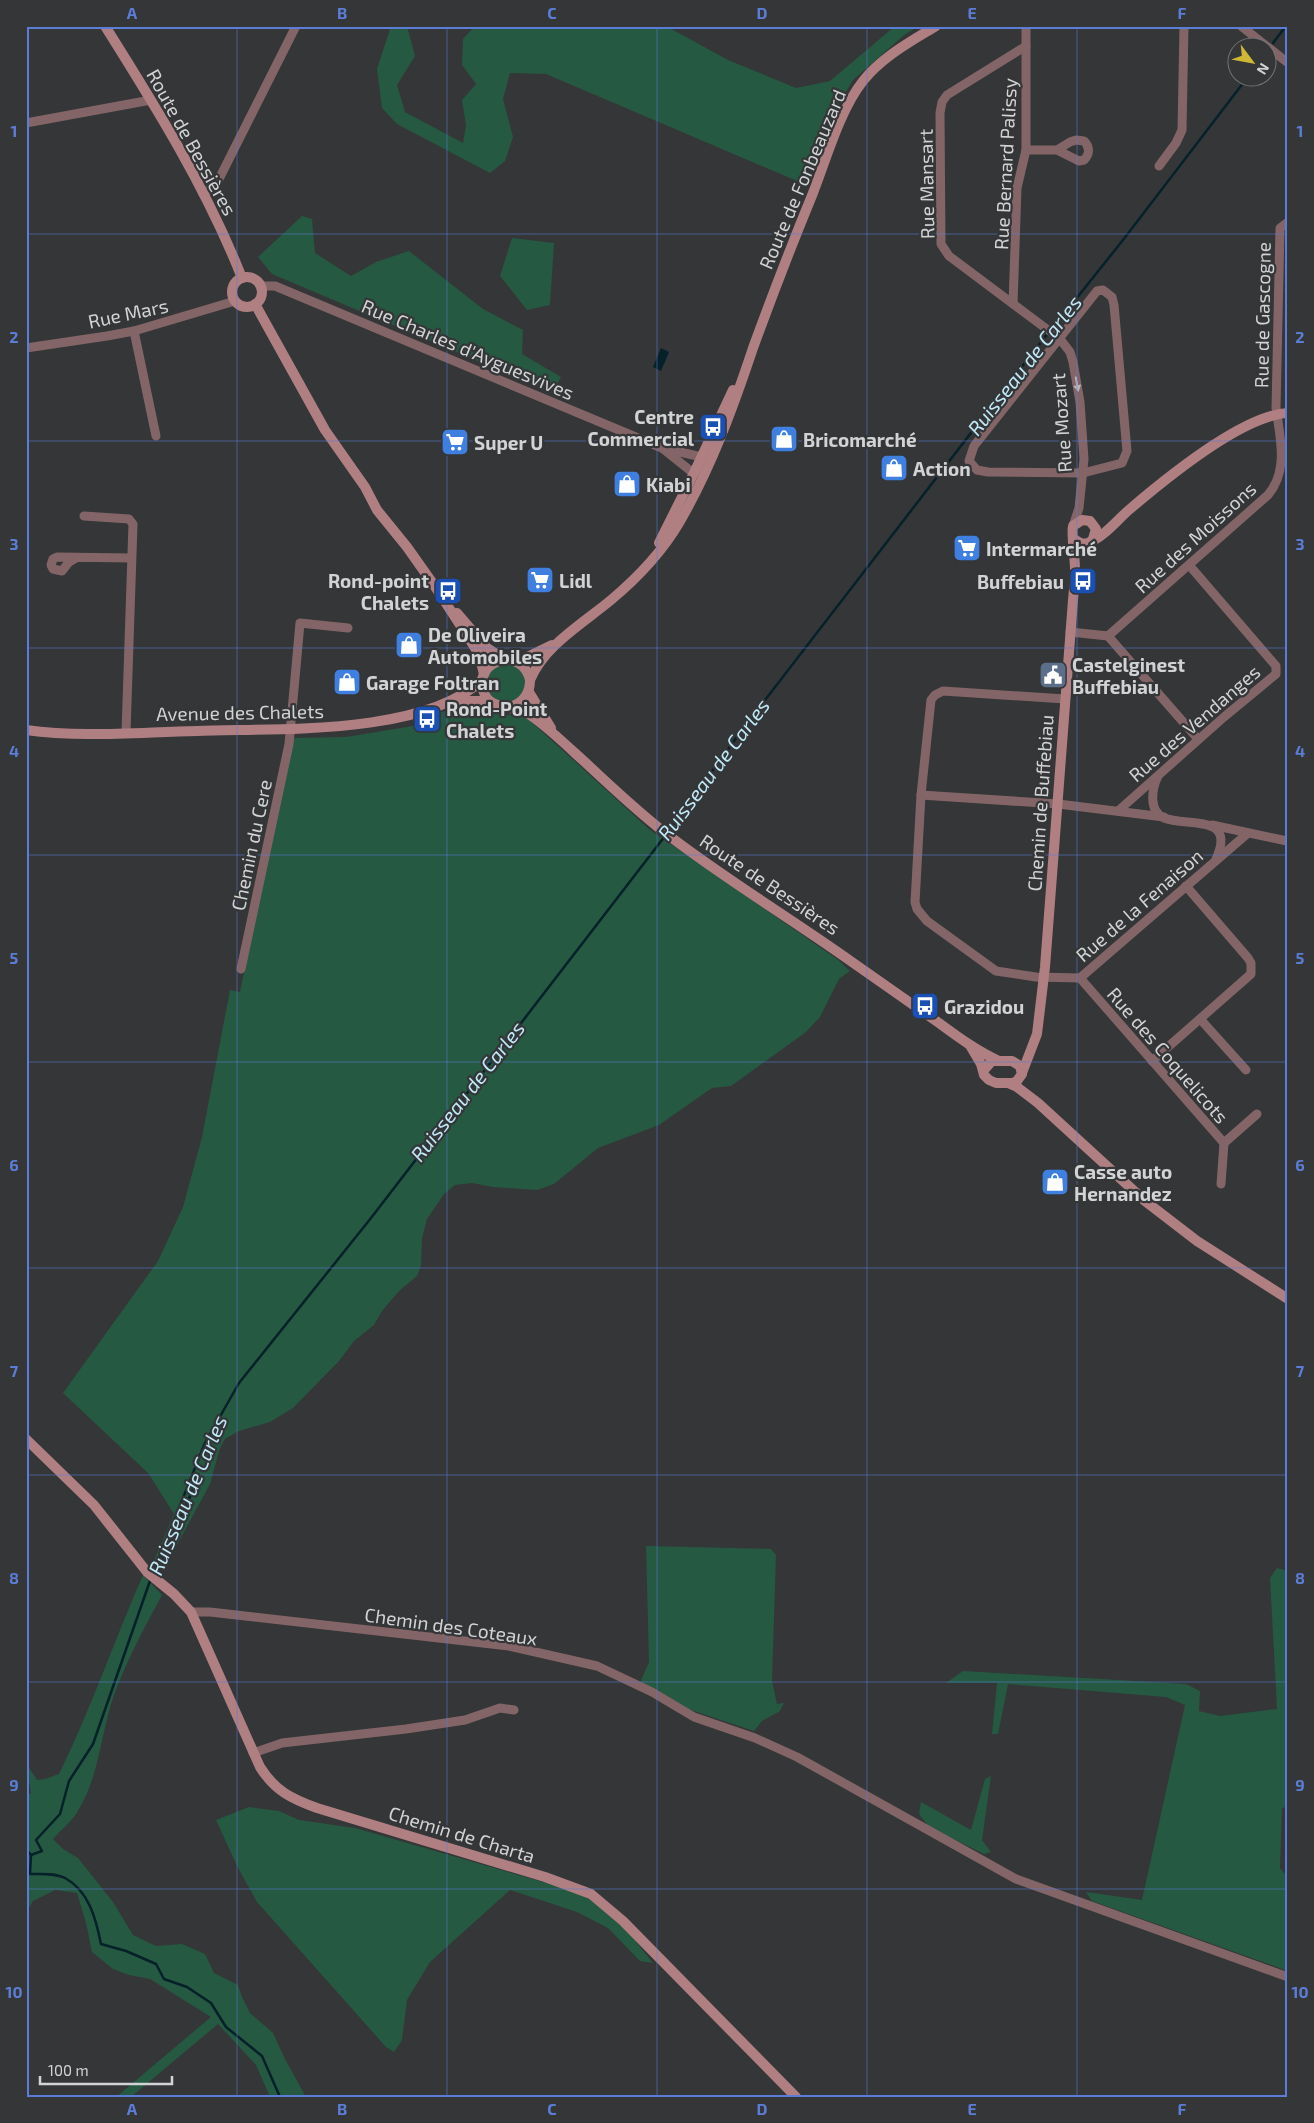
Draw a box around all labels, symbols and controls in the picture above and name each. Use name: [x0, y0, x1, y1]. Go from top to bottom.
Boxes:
text: A: [127, 3, 138, 22]
text: B: [337, 3, 347, 22]
text: C: [547, 3, 557, 22]
text: D: [757, 3, 768, 22]
text: E: [967, 3, 977, 22]
text: F: [1178, 3, 1187, 22]
north arrow: [1226, 38, 1276, 88]
text: N: [1254, 60, 1273, 78]
street label: Route de Bessières: [142, 65, 242, 219]
street label: Rue Bernard Palissy: [989, 78, 1021, 250]
street label: Route de Fonbeauzard: [754, 86, 850, 272]
text: 1: [11, 121, 17, 140]
text: 1: [1297, 121, 1303, 140]
street label: Rue Mansart: [914, 129, 938, 239]
street label: Rue de Gascogne: [1249, 242, 1275, 388]
water label: Ruisseau de Carles: [962, 290, 1086, 440]
street label: Rue Mars: [86, 293, 170, 333]
street label: Rue Charles d'Ayguesvives: [359, 294, 577, 404]
text: 2: [9, 327, 19, 346]
text: 2: [1295, 327, 1305, 346]
street label: Rue Mozart: [1046, 373, 1076, 473]
one-way arrow: [1073, 376, 1081, 391]
place label: Centre Commercial: [587, 405, 695, 450]
bus stop icon: Centre Commercial: [698, 412, 728, 442]
shop icon: Bricomarché: [769, 424, 799, 454]
supermarket icon: Super U: [440, 427, 470, 457]
place label: Bricomarché: [803, 428, 917, 451]
place label: Super U: [474, 431, 543, 454]
shop icon: Action: [879, 453, 909, 483]
place label: Action: [913, 457, 971, 480]
shop icon: Kiabi: [612, 469, 642, 499]
place label: Kiabi: [646, 473, 691, 496]
street label: Rue des Moissons: [1130, 477, 1260, 597]
supermarket icon: Intermarché: [952, 533, 982, 563]
text: 3: [9, 534, 19, 553]
text: 3: [1295, 534, 1305, 553]
place label: Intermarché: [986, 537, 1097, 560]
supermarket icon: Lidl: [525, 565, 555, 595]
bus stop icon: Buffebiau: [1068, 566, 1098, 596]
place label: Rond-point Chalets: [328, 569, 429, 614]
place label: Lidl: [559, 569, 593, 592]
place label: Buffebiau: [977, 570, 1064, 593]
bus stop icon: Rond-point Chalets: [433, 576, 463, 606]
place label: De Oliveira Automobiles: [428, 623, 542, 668]
shop icon: De Oliveira Automobiles: [394, 630, 424, 660]
place label: Castelginest Buffebiau: [1072, 653, 1185, 698]
public building icon: Castelginest Buffebiau: [1038, 660, 1068, 690]
street label: Rue des Vendanges: [1124, 660, 1264, 786]
shop icon: Garage Foltran: [332, 667, 362, 697]
place label: Garage Foltran: [366, 671, 499, 694]
water label: Ruisseau de Carles: [652, 694, 774, 844]
place label: Rond-Point Chalets: [446, 697, 548, 742]
street label: Avenue des Chalets: [156, 699, 324, 725]
bus stop icon: Rond-Point Chalets: [412, 704, 442, 734]
street label: Chemin de Buffebiau: [1022, 714, 1058, 892]
text: 4: [9, 741, 19, 760]
text: 4: [1295, 741, 1305, 760]
street label: Chemin du Cere: [226, 777, 276, 913]
street label: Route de Bessières: [696, 829, 844, 939]
street label: Rue de la Fenaison: [1071, 844, 1207, 966]
text: 5: [10, 948, 19, 967]
text: 5: [1296, 948, 1305, 967]
street label: Rue des Coquelicots: [1103, 982, 1233, 1128]
bus stop icon: Grazidou: [910, 991, 940, 1021]
place label: Grazidou: [944, 995, 1024, 1018]
water label: Ruisseau de Carles: [405, 1016, 529, 1166]
text: 6: [9, 1155, 19, 1174]
text: 6: [1295, 1155, 1305, 1174]
place label: Casse auto Hernandez: [1074, 1160, 1172, 1205]
shop icon: Casse auto Hernandez: [1040, 1167, 1070, 1197]
text: 7: [10, 1361, 19, 1380]
text: 7: [1296, 1361, 1305, 1380]
water label: Ruisseau de Carles: [143, 1412, 231, 1578]
text: 8: [9, 1568, 19, 1587]
text: 8: [1295, 1568, 1305, 1587]
street label: Chemin des Coteaux: [363, 1603, 539, 1649]
text: 9: [9, 1775, 19, 1794]
text: 9: [1295, 1775, 1305, 1794]
street label: Chemin de Charta: [386, 1801, 538, 1867]
text: 10: [5, 1982, 23, 2001]
text: 10: [1291, 1982, 1309, 2001]
scale bar: [40, 2053, 172, 2085]
text: 100 m: [48, 2061, 89, 2079]
text: A: [127, 2099, 138, 2118]
text: B: [337, 2099, 347, 2118]
text: C: [547, 2099, 557, 2118]
text: D: [757, 2099, 768, 2118]
text: E: [967, 2099, 977, 2118]
text: F: [1178, 2099, 1187, 2118]

